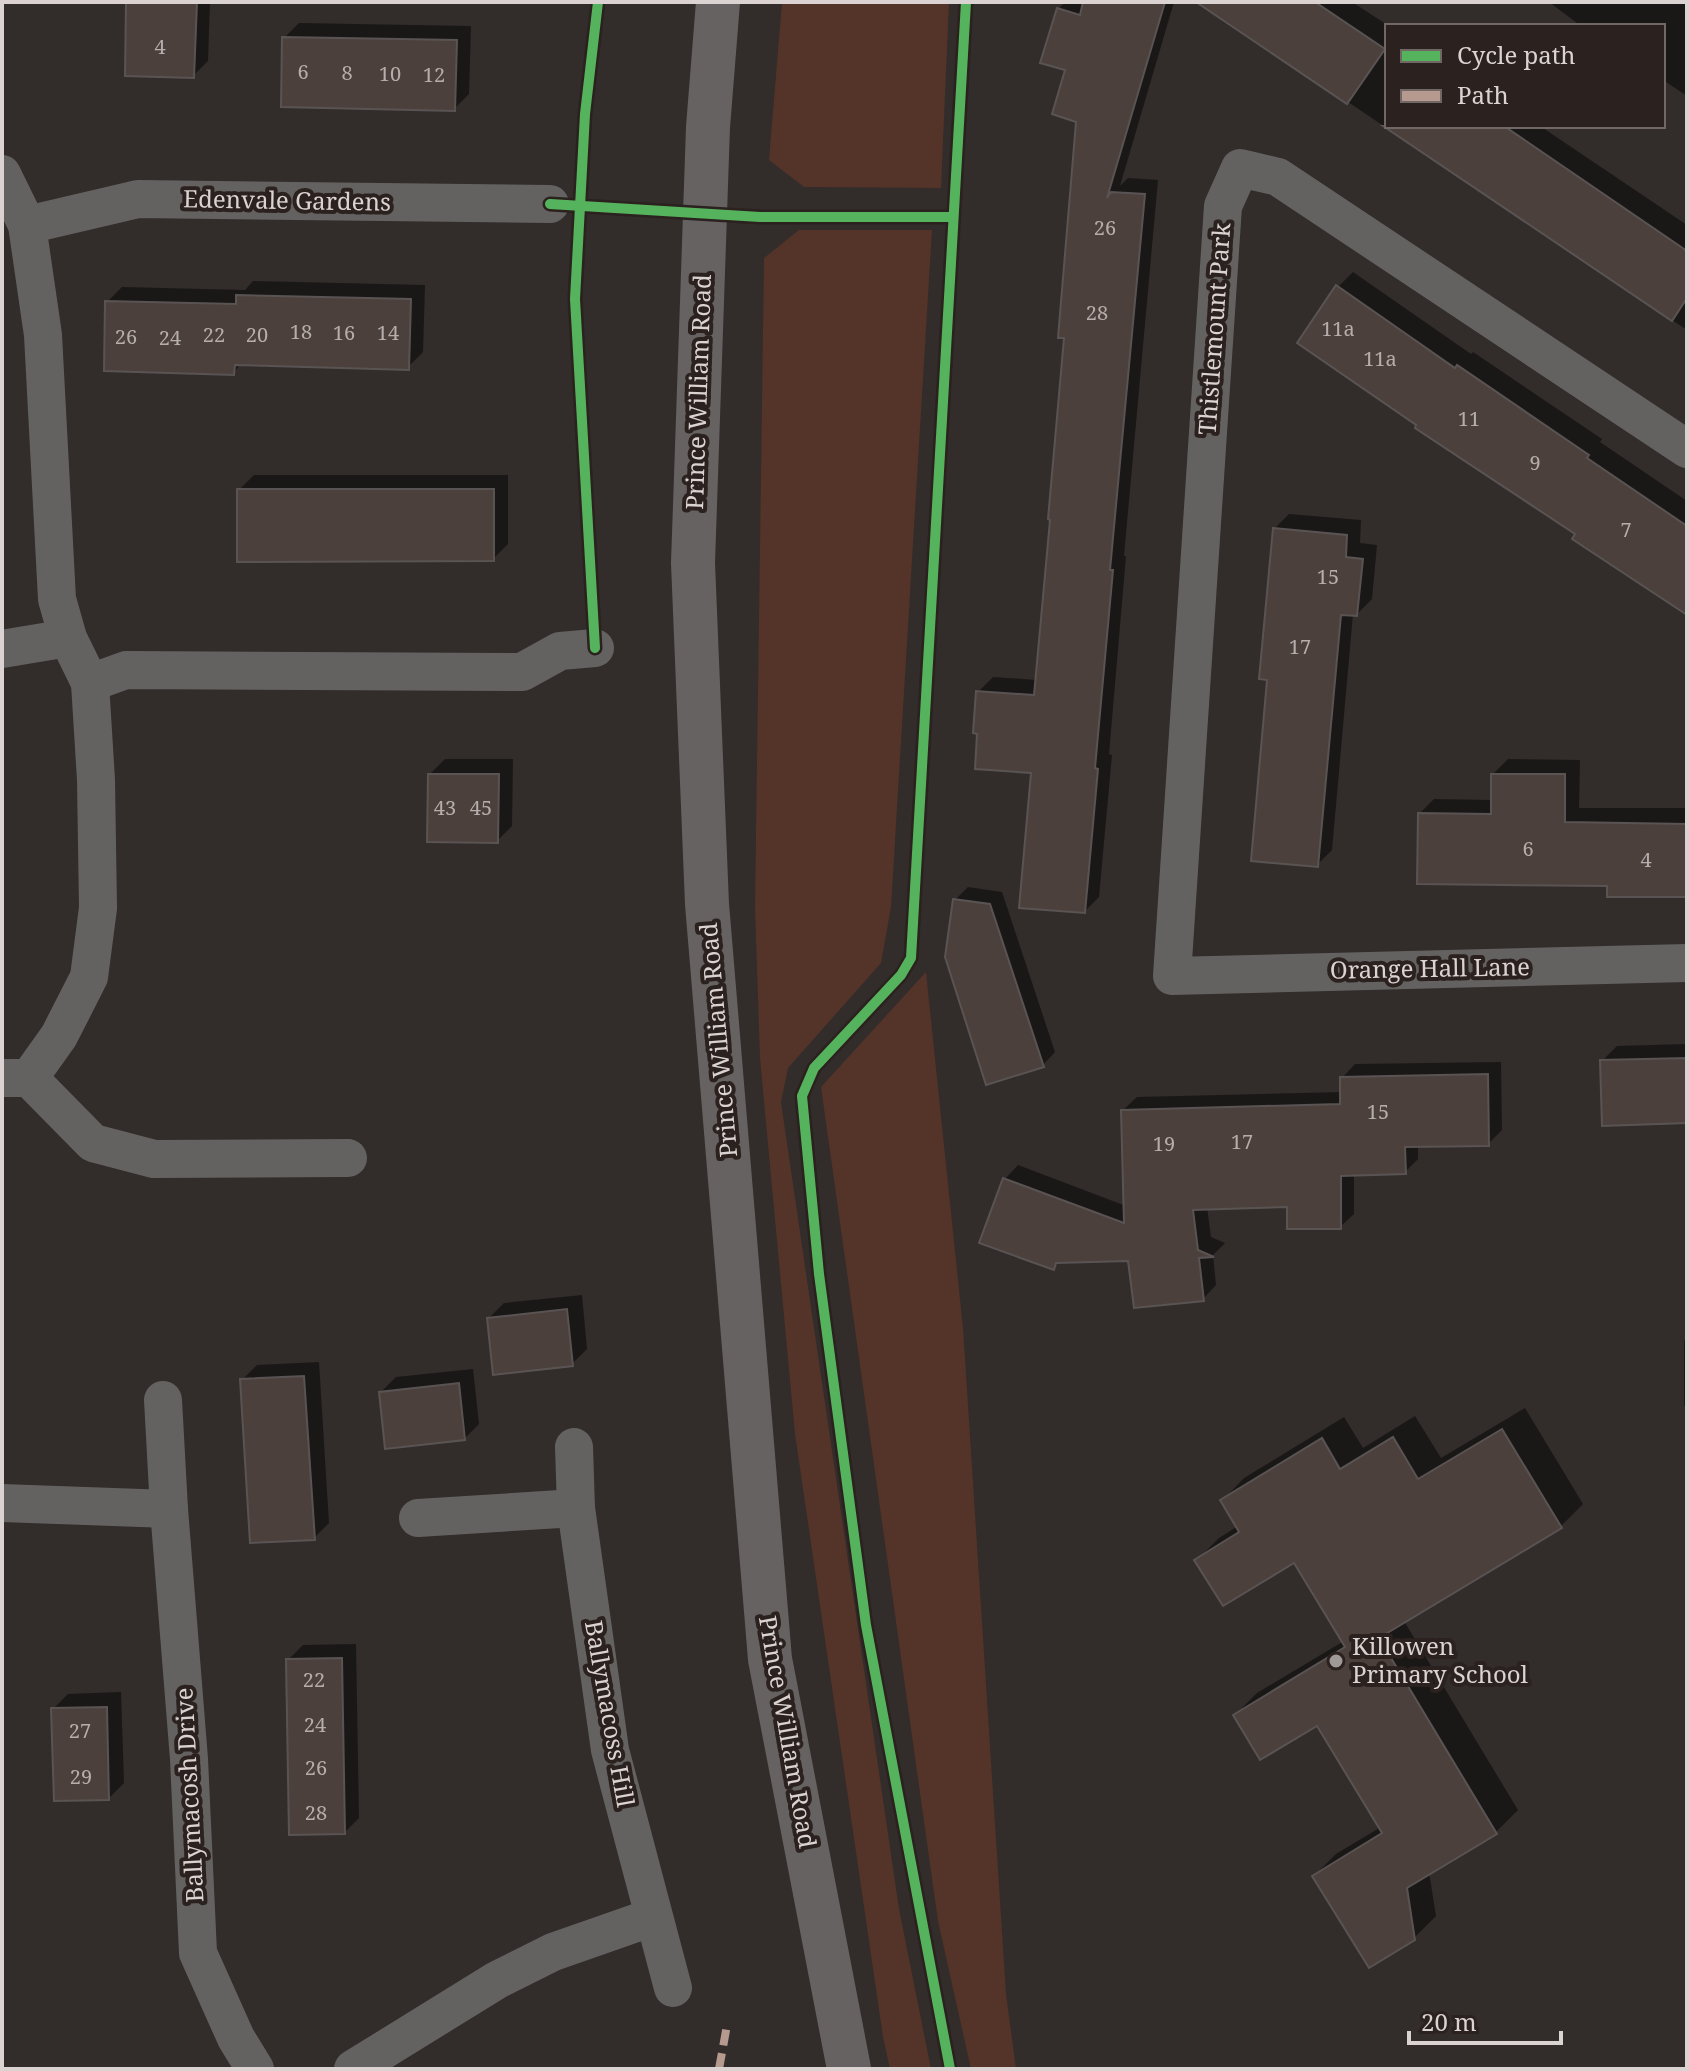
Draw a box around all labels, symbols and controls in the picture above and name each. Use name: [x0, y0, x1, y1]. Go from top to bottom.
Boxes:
legend: [1385, 24, 1665, 128]
house number: 4: [154, 33, 166, 60]
text: Cycle path: [1457, 38, 1576, 71]
house number: 6: [297, 58, 309, 85]
house number: 8: [341, 59, 353, 86]
house number: 10: [379, 60, 401, 87]
house number: 12: [423, 61, 445, 88]
text: Path: [1457, 78, 1509, 111]
street label: Edenvale Gardens: [183, 181, 391, 218]
house number: 26: [1094, 214, 1116, 241]
street label: Thistlemount Park: [1190, 221, 1237, 436]
street label: Prince William Road: [677, 273, 718, 510]
house number: 28: [1086, 299, 1108, 326]
house number: 11a: [1321, 315, 1355, 342]
house number: 18: [290, 318, 312, 345]
house number: 16: [333, 319, 355, 346]
house number: 14: [377, 319, 399, 346]
house number: 22: [203, 321, 225, 348]
house number: 20: [246, 321, 268, 348]
house number: 26: [115, 323, 137, 350]
house number: 24: [159, 324, 181, 351]
house number: 11a: [1363, 345, 1397, 372]
house number: 11: [1458, 405, 1480, 432]
house number: 9: [1529, 449, 1541, 476]
house number: 7: [1620, 516, 1632, 543]
house number: 15: [1317, 563, 1339, 590]
house number: 17: [1289, 633, 1311, 660]
house number: 43: [434, 794, 456, 821]
house number: 45: [470, 794, 492, 821]
house number: 6: [1522, 835, 1534, 862]
house number: 4: [1640, 846, 1652, 873]
street label: Prince William Road: [691, 921, 744, 1159]
street label: Orange Hall Lane: [1330, 949, 1530, 986]
house number: 15: [1367, 1098, 1389, 1125]
house number: 17: [1231, 1128, 1253, 1155]
house number: 19: [1153, 1130, 1175, 1157]
street label: Prince William Road: [752, 1613, 825, 1851]
street label: Ballymacoss Hill: [578, 1618, 643, 1810]
place label: Killowen Primary School: [1352, 1629, 1529, 1690]
marker: Killowen Primary School: [1327, 1652, 1345, 1670]
house number: 22: [303, 1666, 325, 1693]
street label: Ballymacosh Drive: [166, 1687, 211, 1903]
house number: 24: [304, 1711, 326, 1738]
house number: 27: [69, 1717, 91, 1744]
house number: 26: [305, 1754, 327, 1781]
house number: 29: [70, 1763, 92, 1790]
house number: 28: [305, 1799, 327, 1826]
scale bar: [1409, 1995, 1561, 2045]
text: 20 m: [1421, 2005, 1477, 2038]

